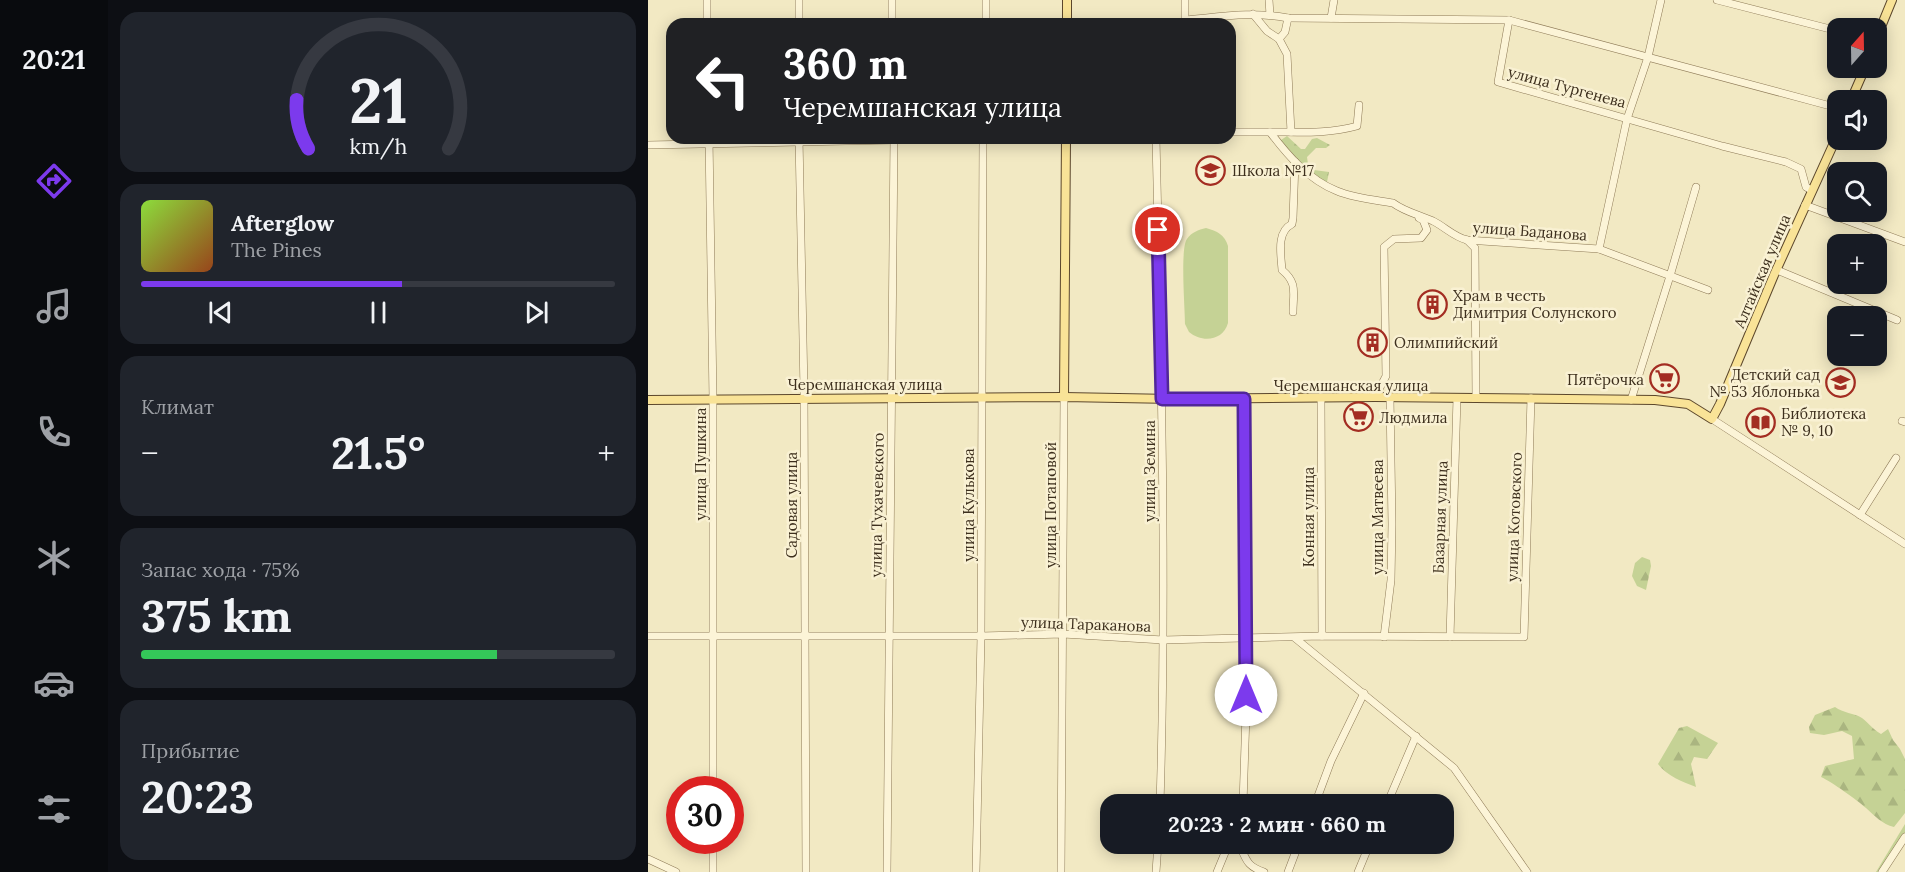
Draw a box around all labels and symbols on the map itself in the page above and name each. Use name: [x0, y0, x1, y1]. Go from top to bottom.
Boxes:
north arrow: [1827, 18, 1887, 78]
street label: улица Тургенева: [1506, 62, 1628, 112]
school or university icon: Школа №17: [1195, 154, 1227, 186]
place label: Школа №17: [1232, 161, 1314, 180]
pin: [1132, 204, 1183, 255]
street label: Алтайская улица: [1729, 211, 1795, 332]
street label: улица Баданова: [1472, 218, 1588, 244]
place label: Храм в честь Димитрия Солунского: [1453, 286, 1617, 322]
building icon: Храм в честь Димитрия Солунского: [1416, 288, 1448, 320]
building icon: Олимпийский: [1357, 326, 1389, 358]
place label: Олимпийский: [1394, 333, 1498, 352]
supermarket icon: Пятёрочка: [1649, 363, 1681, 395]
place label: Детский сад № 53 Яблонька: [1710, 365, 1820, 401]
school or university icon: Детский сад № 53 Яблонька: [1825, 367, 1857, 399]
place label: Пятёрочка: [1567, 370, 1644, 389]
street label: Черемшанская улица: [787, 375, 943, 394]
street label: Черемшанская улица: [1273, 376, 1429, 395]
supermarket icon: Людмила: [1342, 401, 1374, 433]
place label: Библиотека № 9, 10: [1781, 404, 1867, 440]
library icon: Библиотека № 9, 10: [1744, 406, 1776, 438]
street label: улица Пушкина: [691, 407, 710, 521]
place label: Людмила: [1379, 408, 1448, 427]
street label: улица Земина: [1140, 420, 1159, 522]
street label: улица Тухачевского: [866, 432, 888, 577]
street label: улица Потаповой: [1041, 442, 1060, 568]
street label: улица Кулькова: [959, 448, 978, 562]
street label: Садовая улица: [782, 451, 801, 558]
street label: улица Котовского: [1502, 452, 1526, 582]
street label: улица Матвеева: [1368, 459, 1387, 575]
street label: Базарная улица: [1429, 460, 1451, 574]
street label: Конная улица: [1299, 467, 1318, 567]
street label: улица Тараканова: [1021, 612, 1152, 636]
position arrow: [1214, 663, 1278, 727]
speed limit sign: 30: [666, 776, 744, 854]

